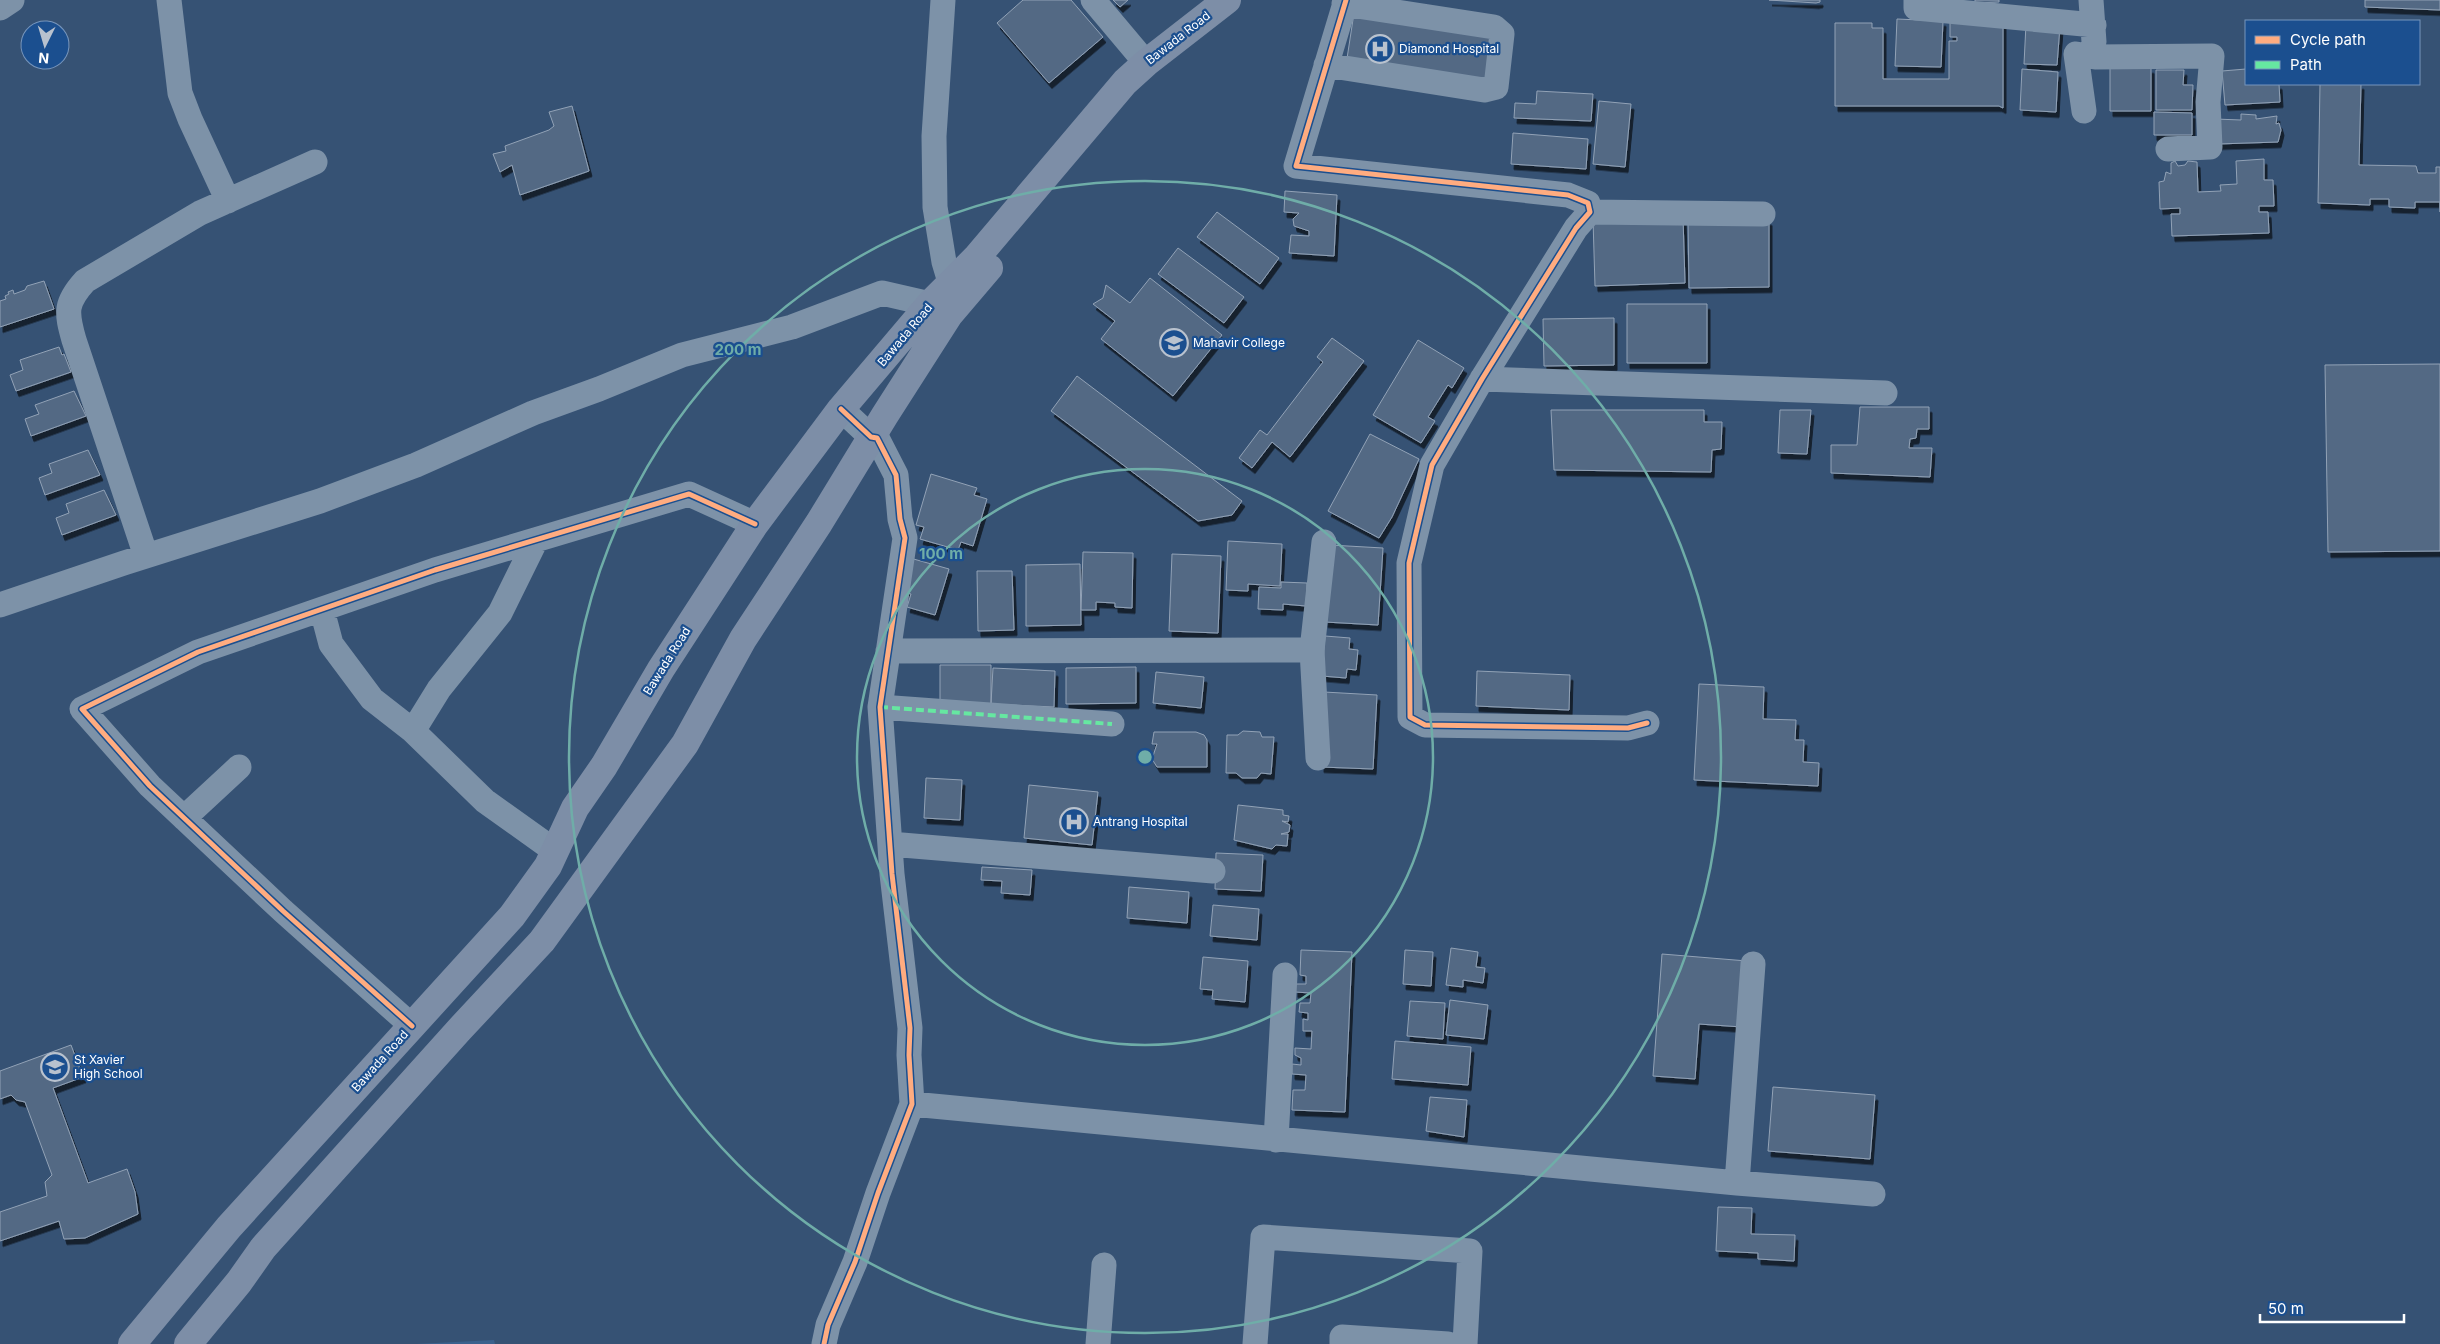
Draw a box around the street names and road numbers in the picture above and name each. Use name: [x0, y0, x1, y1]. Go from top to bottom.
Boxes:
street label: Bawada Road: [1143, 8, 1213, 67]
street label: Bawada Road: [874, 300, 935, 369]
street label: Bawada Road: [640, 624, 693, 698]
street label: Bawada Road: [348, 1027, 411, 1095]

